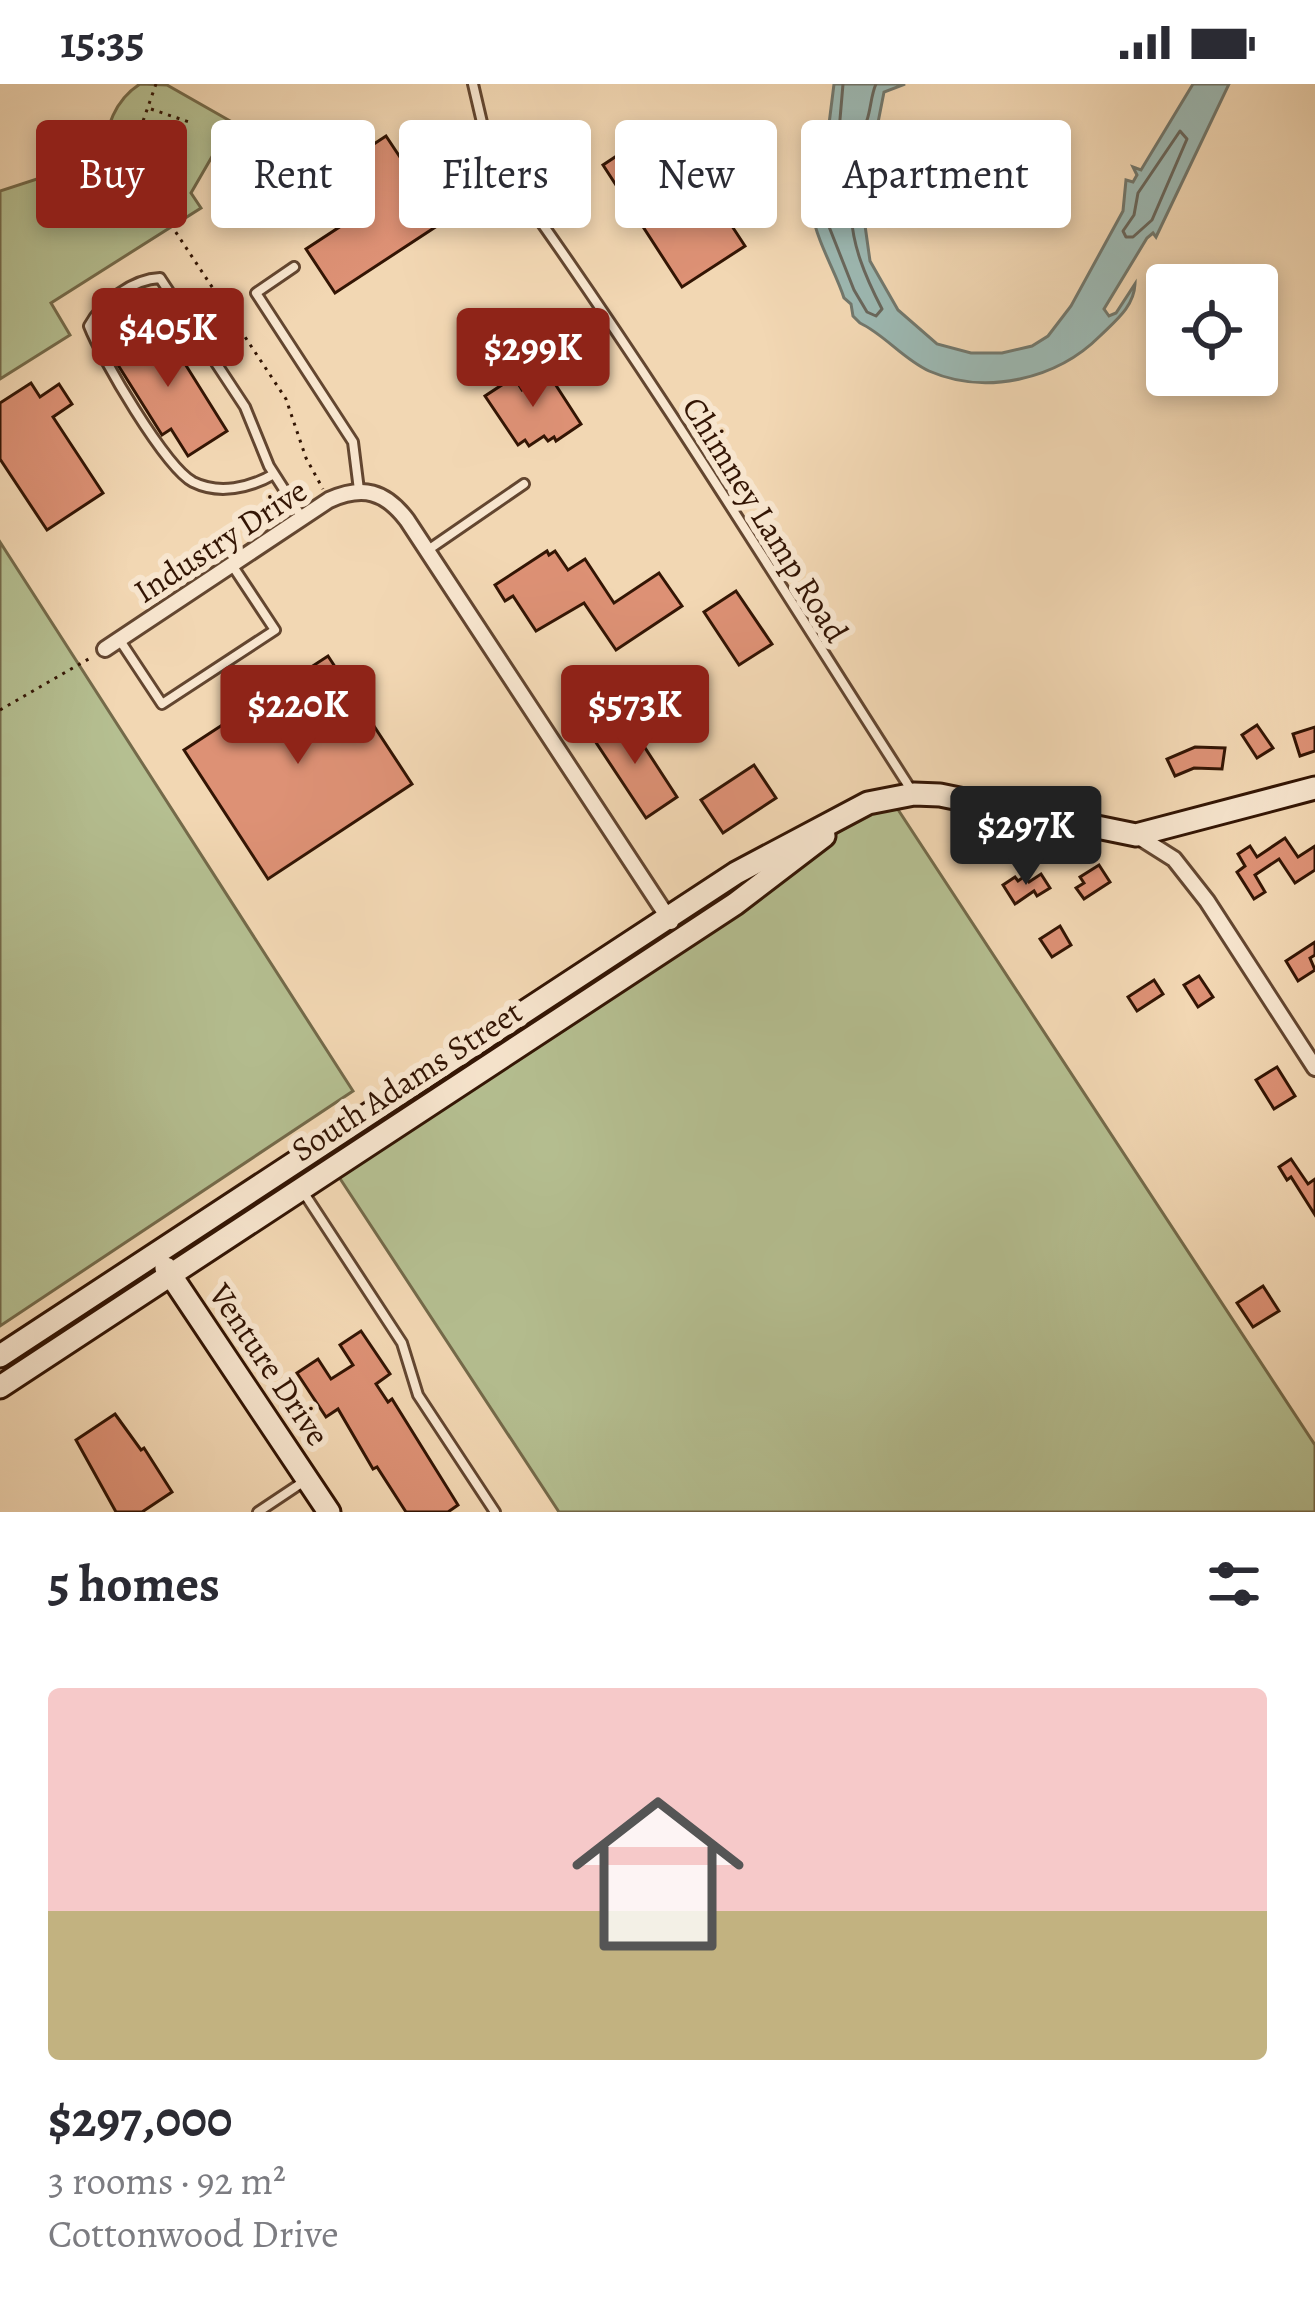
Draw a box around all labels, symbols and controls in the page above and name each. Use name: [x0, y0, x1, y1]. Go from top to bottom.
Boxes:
text: 15:35: [60, 11, 145, 73]
chip: Buy: [36, 120, 187, 228]
chip: Rent: [211, 120, 375, 228]
chip: Filters: [399, 120, 591, 228]
chip: New: [615, 120, 777, 228]
chip: Apartment: [801, 120, 1071, 228]
map controls: [1146, 264, 1278, 396]
button: locate: [1146, 264, 1278, 396]
pin: $405K: [84, 288, 252, 390]
text: $405K: [119, 300, 217, 353]
pin: $299K: [449, 308, 617, 410]
text: $299K: [484, 320, 582, 373]
street label: Chimney Lamp Road: [672, 388, 859, 651]
street label: Industry Drive: [125, 468, 316, 613]
pin: $220K: [214, 665, 382, 767]
pin: $573K: [551, 665, 719, 767]
text: $220K: [247, 677, 349, 730]
text: $573K: [588, 677, 682, 730]
pin: $297K: [942, 786, 1110, 888]
text: $297K: [977, 798, 1075, 851]
street label: South Adams Street: [282, 989, 530, 1172]
street label: Venture Drive: [198, 1273, 341, 1454]
text: 5 homes: [48, 1549, 220, 1619]
icon: filters: [1201, 1551, 1267, 1617]
icon: home: [550, 1766, 766, 1982]
text: $297,000: [48, 2084, 232, 2154]
text: 3 rooms · 92 m²: [48, 2154, 286, 2207]
text: Cottonwood Drive: [48, 2207, 339, 2260]

